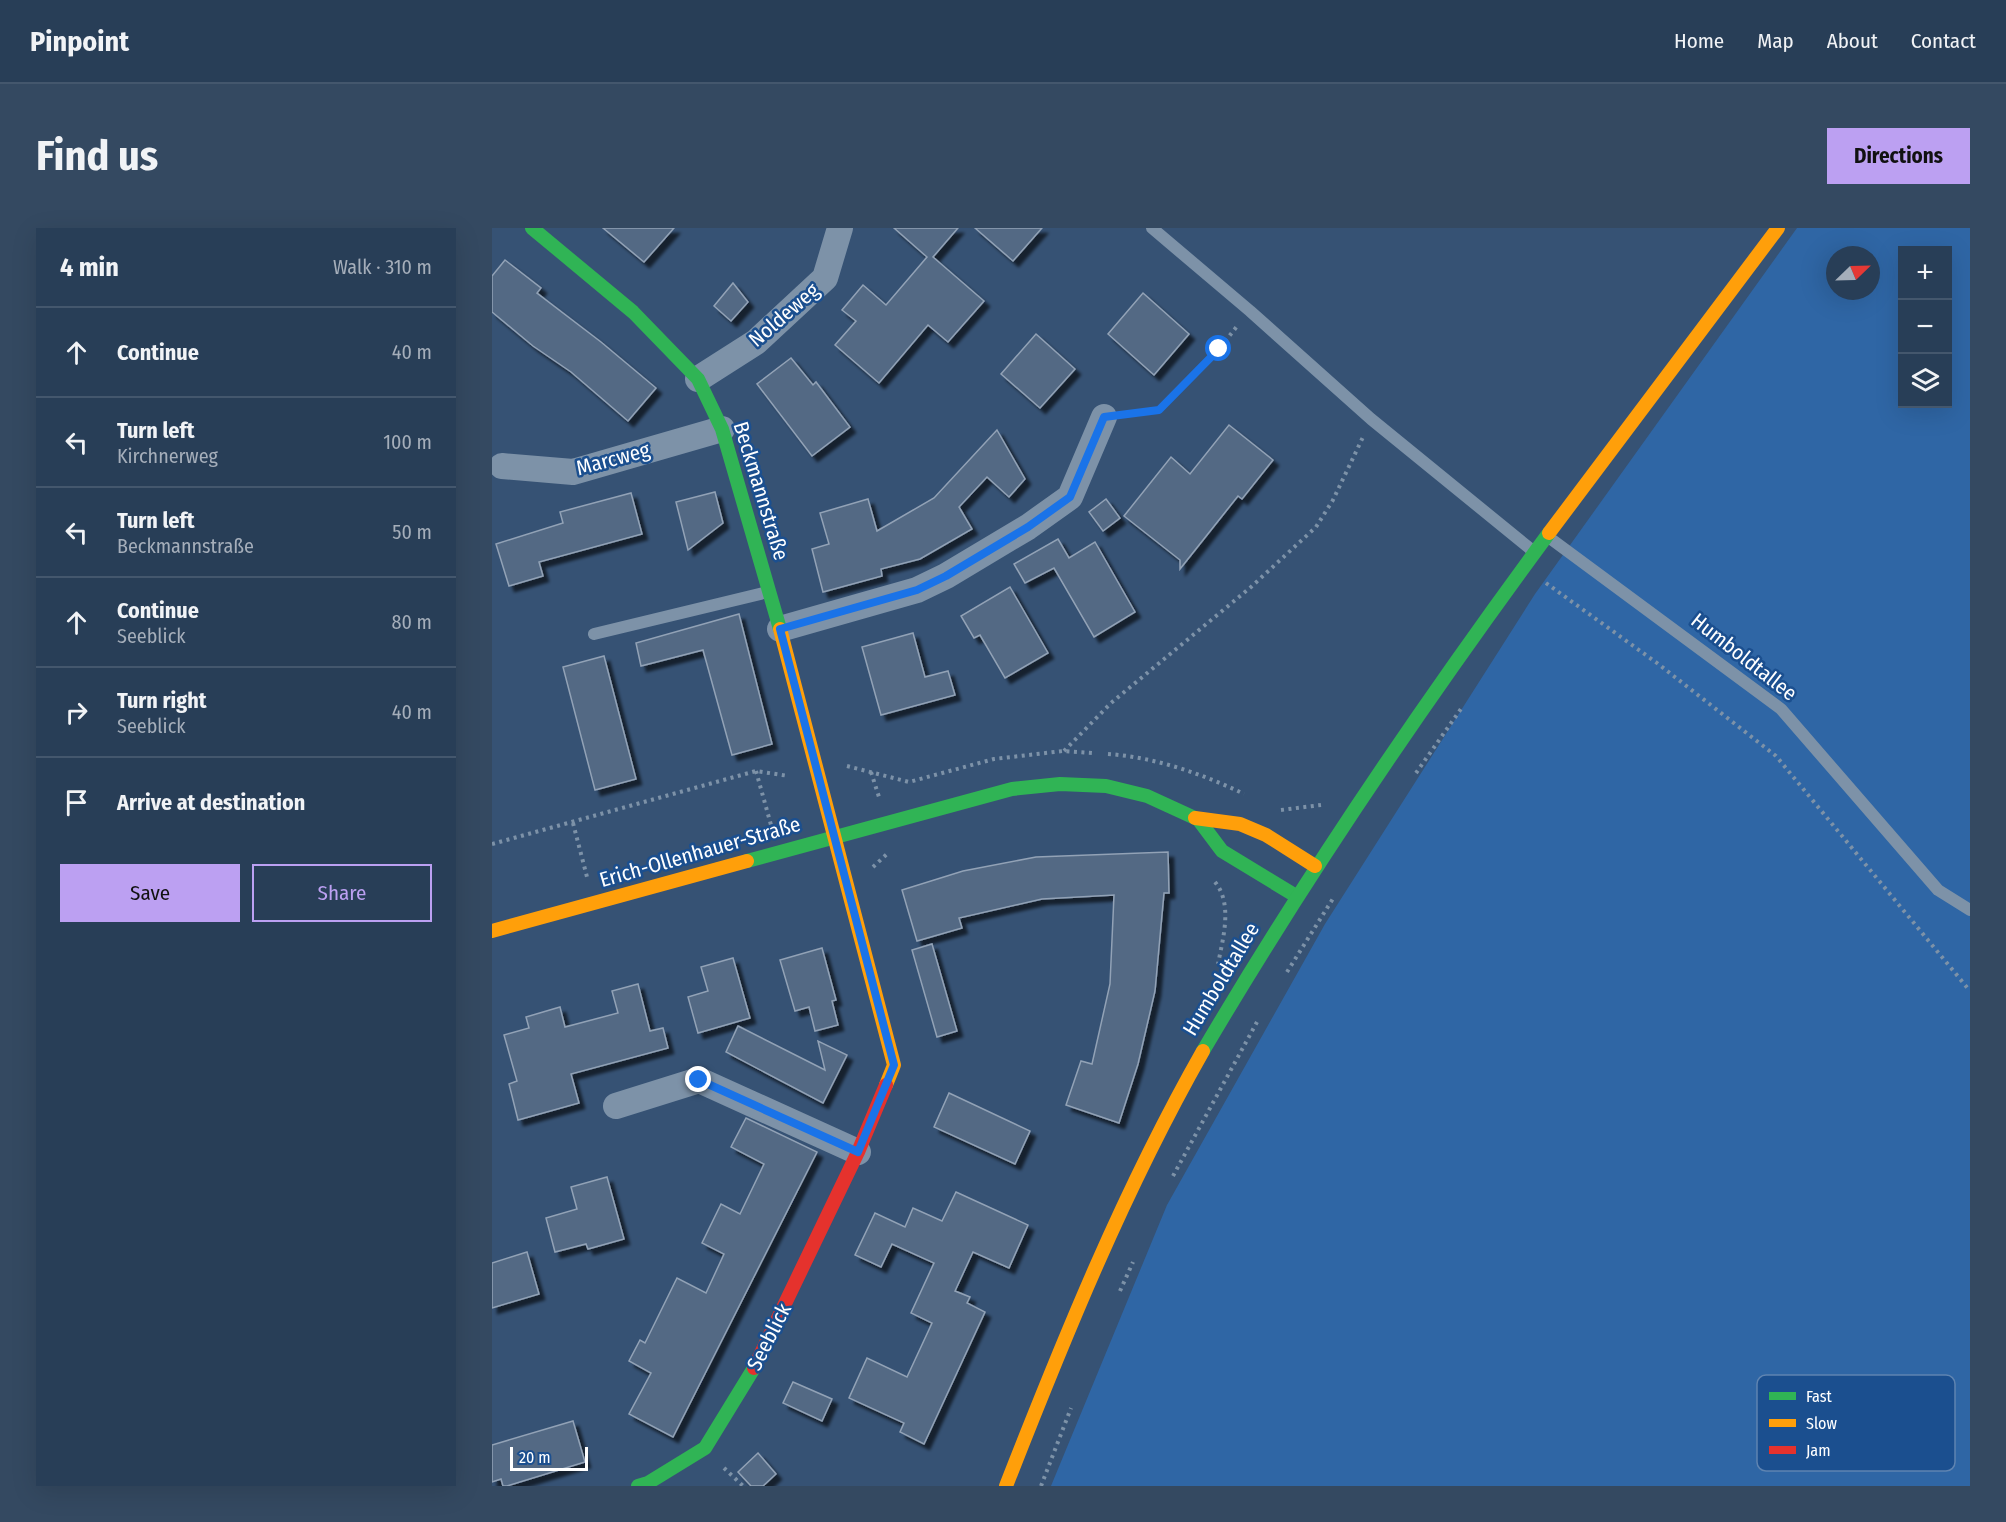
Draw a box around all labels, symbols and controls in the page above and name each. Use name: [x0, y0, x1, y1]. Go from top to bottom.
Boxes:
text: Pinpoint: [30, 25, 129, 58]
text: Home: [1674, 28, 1724, 54]
text: Map: [1757, 28, 1794, 54]
text: About: [1827, 28, 1878, 54]
text: Contact: [1911, 28, 1976, 54]
button: Directions: [1827, 128, 1970, 184]
text: Find us: [36, 131, 158, 181]
north arrow: [1826, 246, 1880, 300]
map controls: [1898, 246, 1952, 408]
button: +: [1898, 246, 1952, 300]
text: 4 min: [60, 252, 119, 283]
text: Walk · 310 m: [333, 255, 432, 279]
street label: Noldeweg: [743, 277, 825, 353]
button: −: [1898, 300, 1952, 354]
route start: [1205, 335, 1231, 361]
icon: ahead: [60, 336, 93, 369]
text: Continue: [117, 339, 199, 366]
text: 40 m: [392, 340, 432, 364]
button: layers: [1898, 354, 1952, 408]
text: Turn left: [117, 417, 195, 444]
street label: Beckmannstraße: [728, 419, 794, 563]
icon: left: [60, 426, 93, 459]
text: 100 m: [383, 430, 432, 454]
street label: Marcweg: [573, 437, 653, 481]
text: Kirchnerweg: [117, 444, 218, 468]
text: Turn left: [117, 507, 195, 534]
icon: left: [60, 516, 93, 549]
text: 50 m: [392, 520, 432, 544]
text: Beckmannstraße: [117, 534, 254, 558]
text: Continue: [117, 597, 199, 624]
icon: ahead: [60, 606, 93, 639]
street label: Humboldtallee: [1686, 608, 1802, 706]
text: 80 m: [392, 610, 432, 634]
text: Seeblick: [117, 624, 186, 648]
text: Turn right: [117, 687, 206, 714]
icon: right: [60, 696, 93, 729]
text: 40 m: [392, 700, 432, 724]
text: Seeblick: [117, 714, 186, 738]
icon: arrive: [60, 786, 93, 819]
text: Arrive at destination: [117, 789, 305, 816]
street label: Erich-Ollenhauer-Straße: [597, 811, 803, 893]
button: Save: [60, 864, 240, 922]
button: Share: [252, 864, 432, 922]
street label: Humboldtallee: [1177, 918, 1265, 1040]
route end: [685, 1066, 711, 1092]
street label: Seeblick: [741, 1299, 797, 1375]
legend: [1757, 1375, 1955, 1471]
text: Fast: [1806, 1387, 1833, 1406]
text: Slow: [1806, 1414, 1837, 1433]
text: Jam: [1806, 1441, 1831, 1460]
scale bar: [510, 1444, 588, 1472]
text: 20 m: [519, 1448, 550, 1467]

